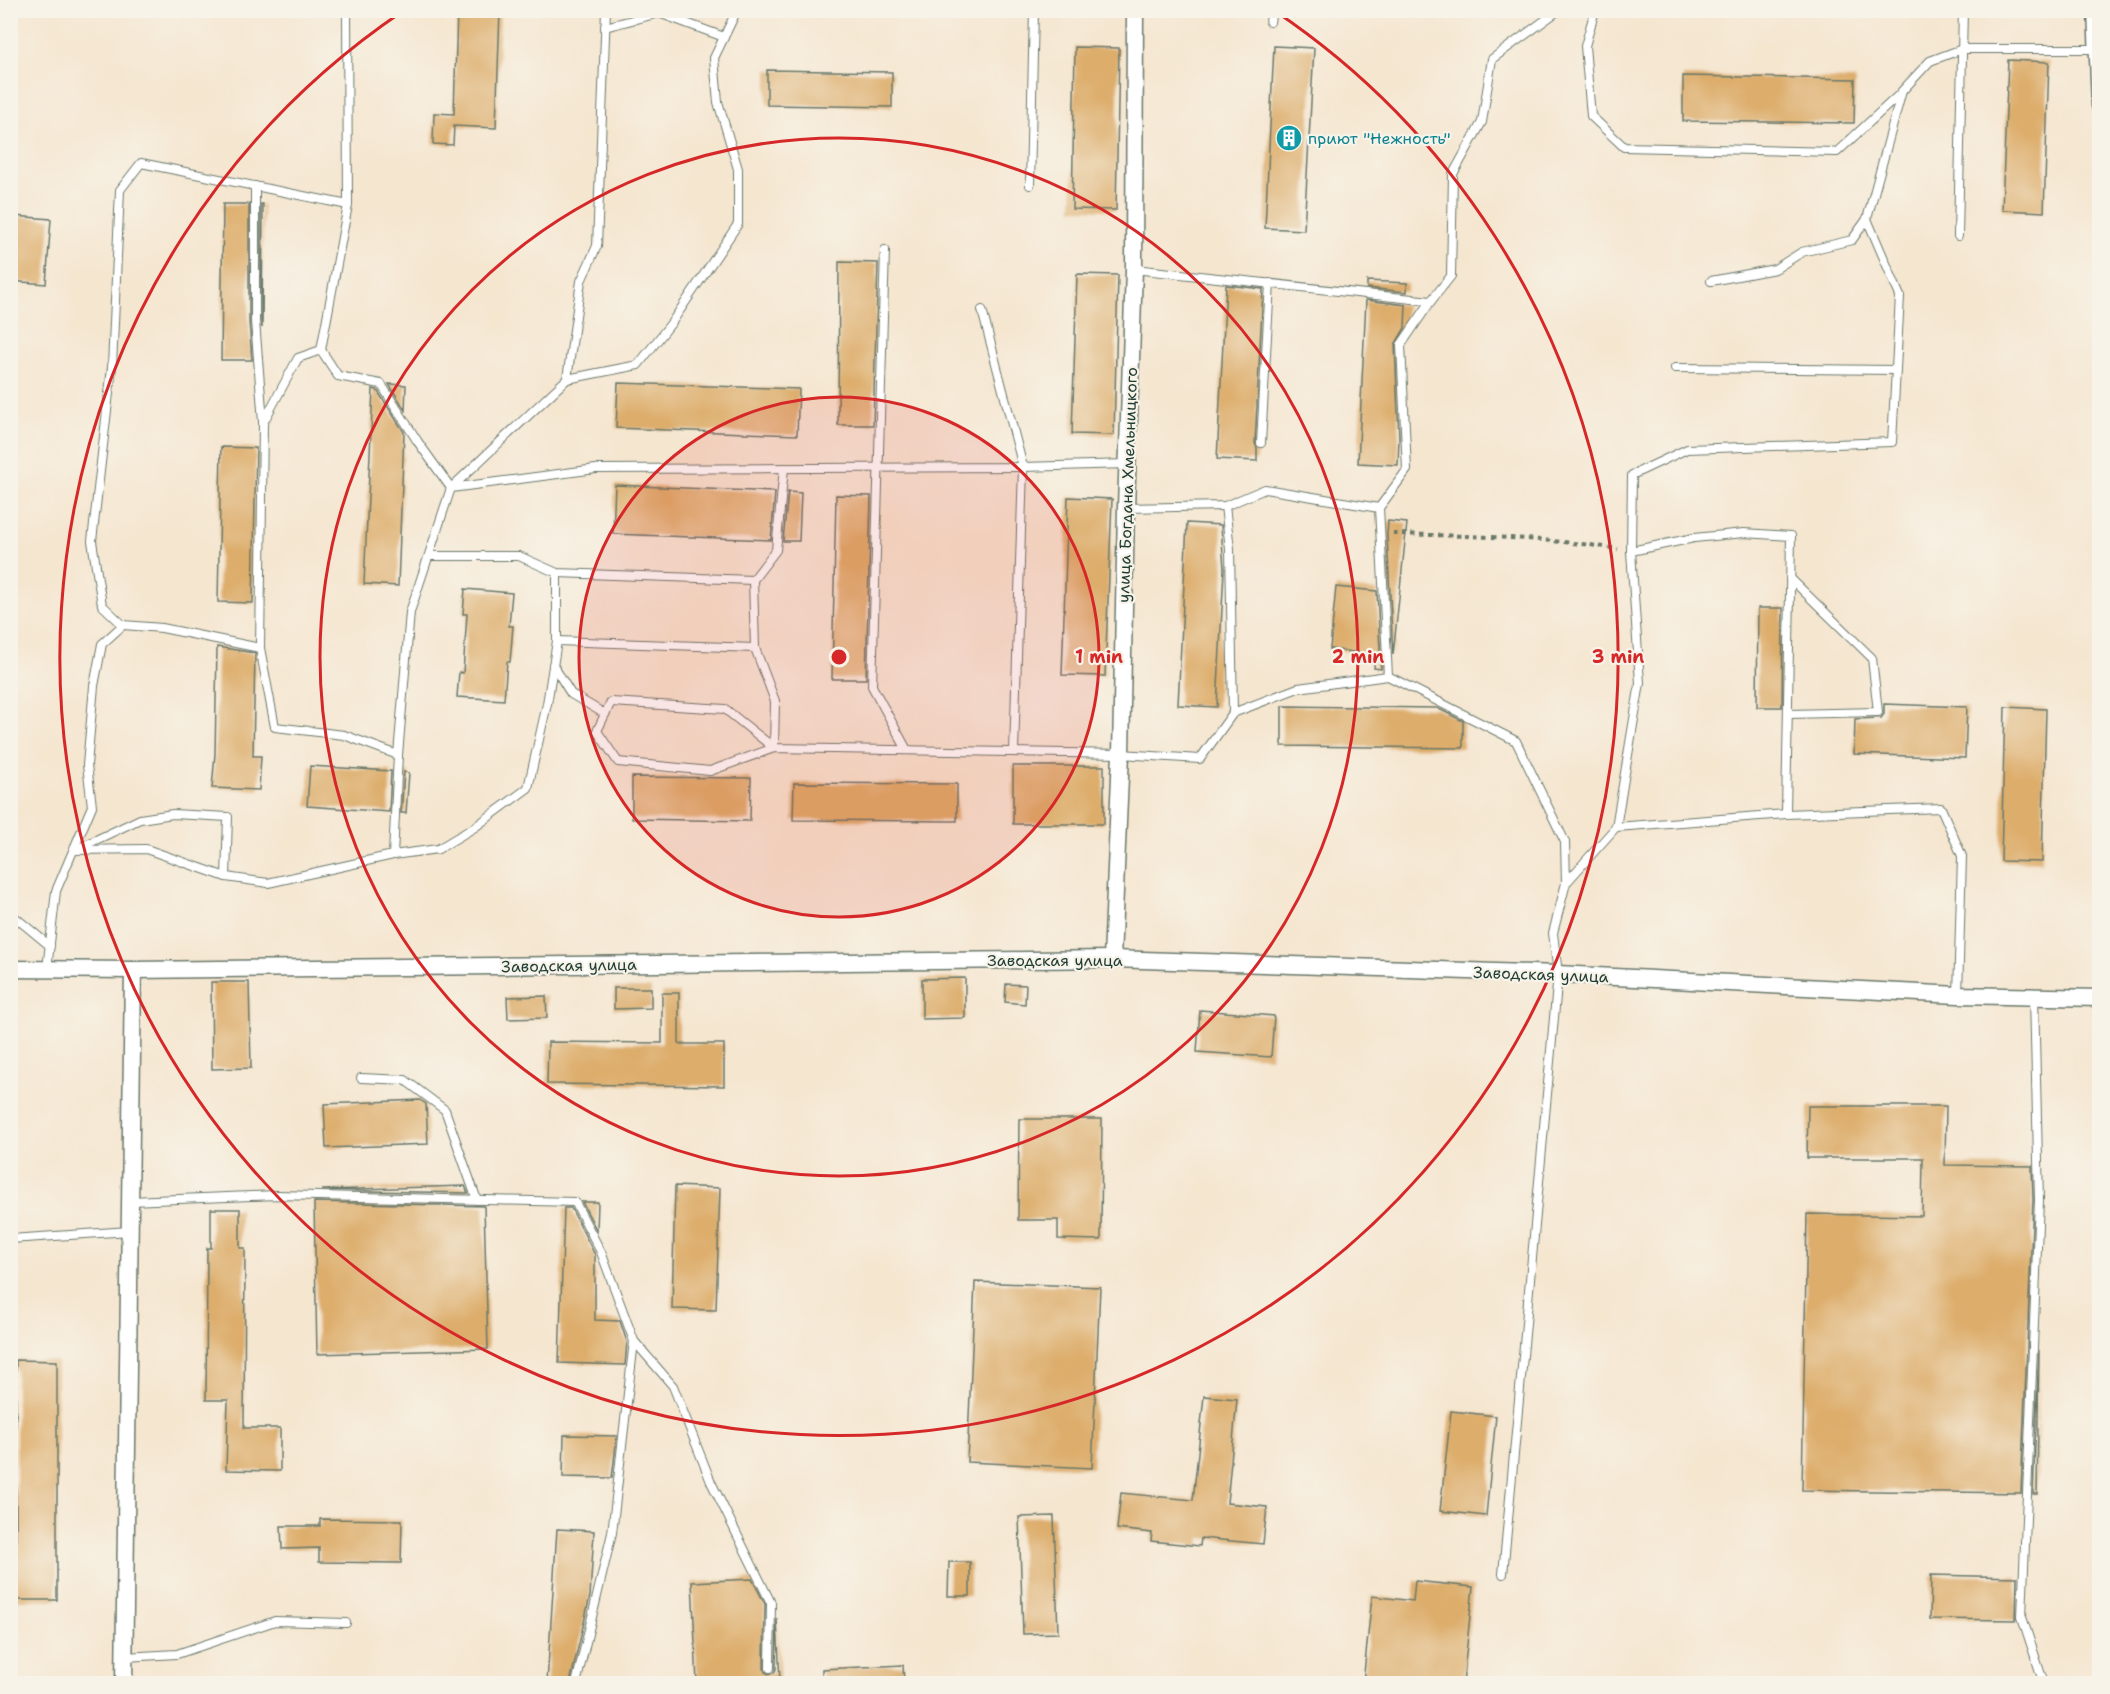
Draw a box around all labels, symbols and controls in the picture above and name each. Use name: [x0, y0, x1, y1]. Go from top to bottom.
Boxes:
building icon: приют "Нежность": [1274, 123, 1304, 153]
place label: приют "Нежность": [1308, 128, 1451, 149]
street label: улица Богдана Хмельницкого: [1113, 367, 1142, 603]
text: 1 min: [1075, 645, 1123, 669]
text: 2 min: [1332, 645, 1384, 669]
text: 3 min: [1592, 645, 1644, 669]
centre of rings: [829, 647, 849, 667]
street label: Заводская улица: [987, 950, 1123, 971]
street label: Заводская улица: [501, 954, 637, 977]
street label: Заводская улица: [1473, 962, 1609, 987]

